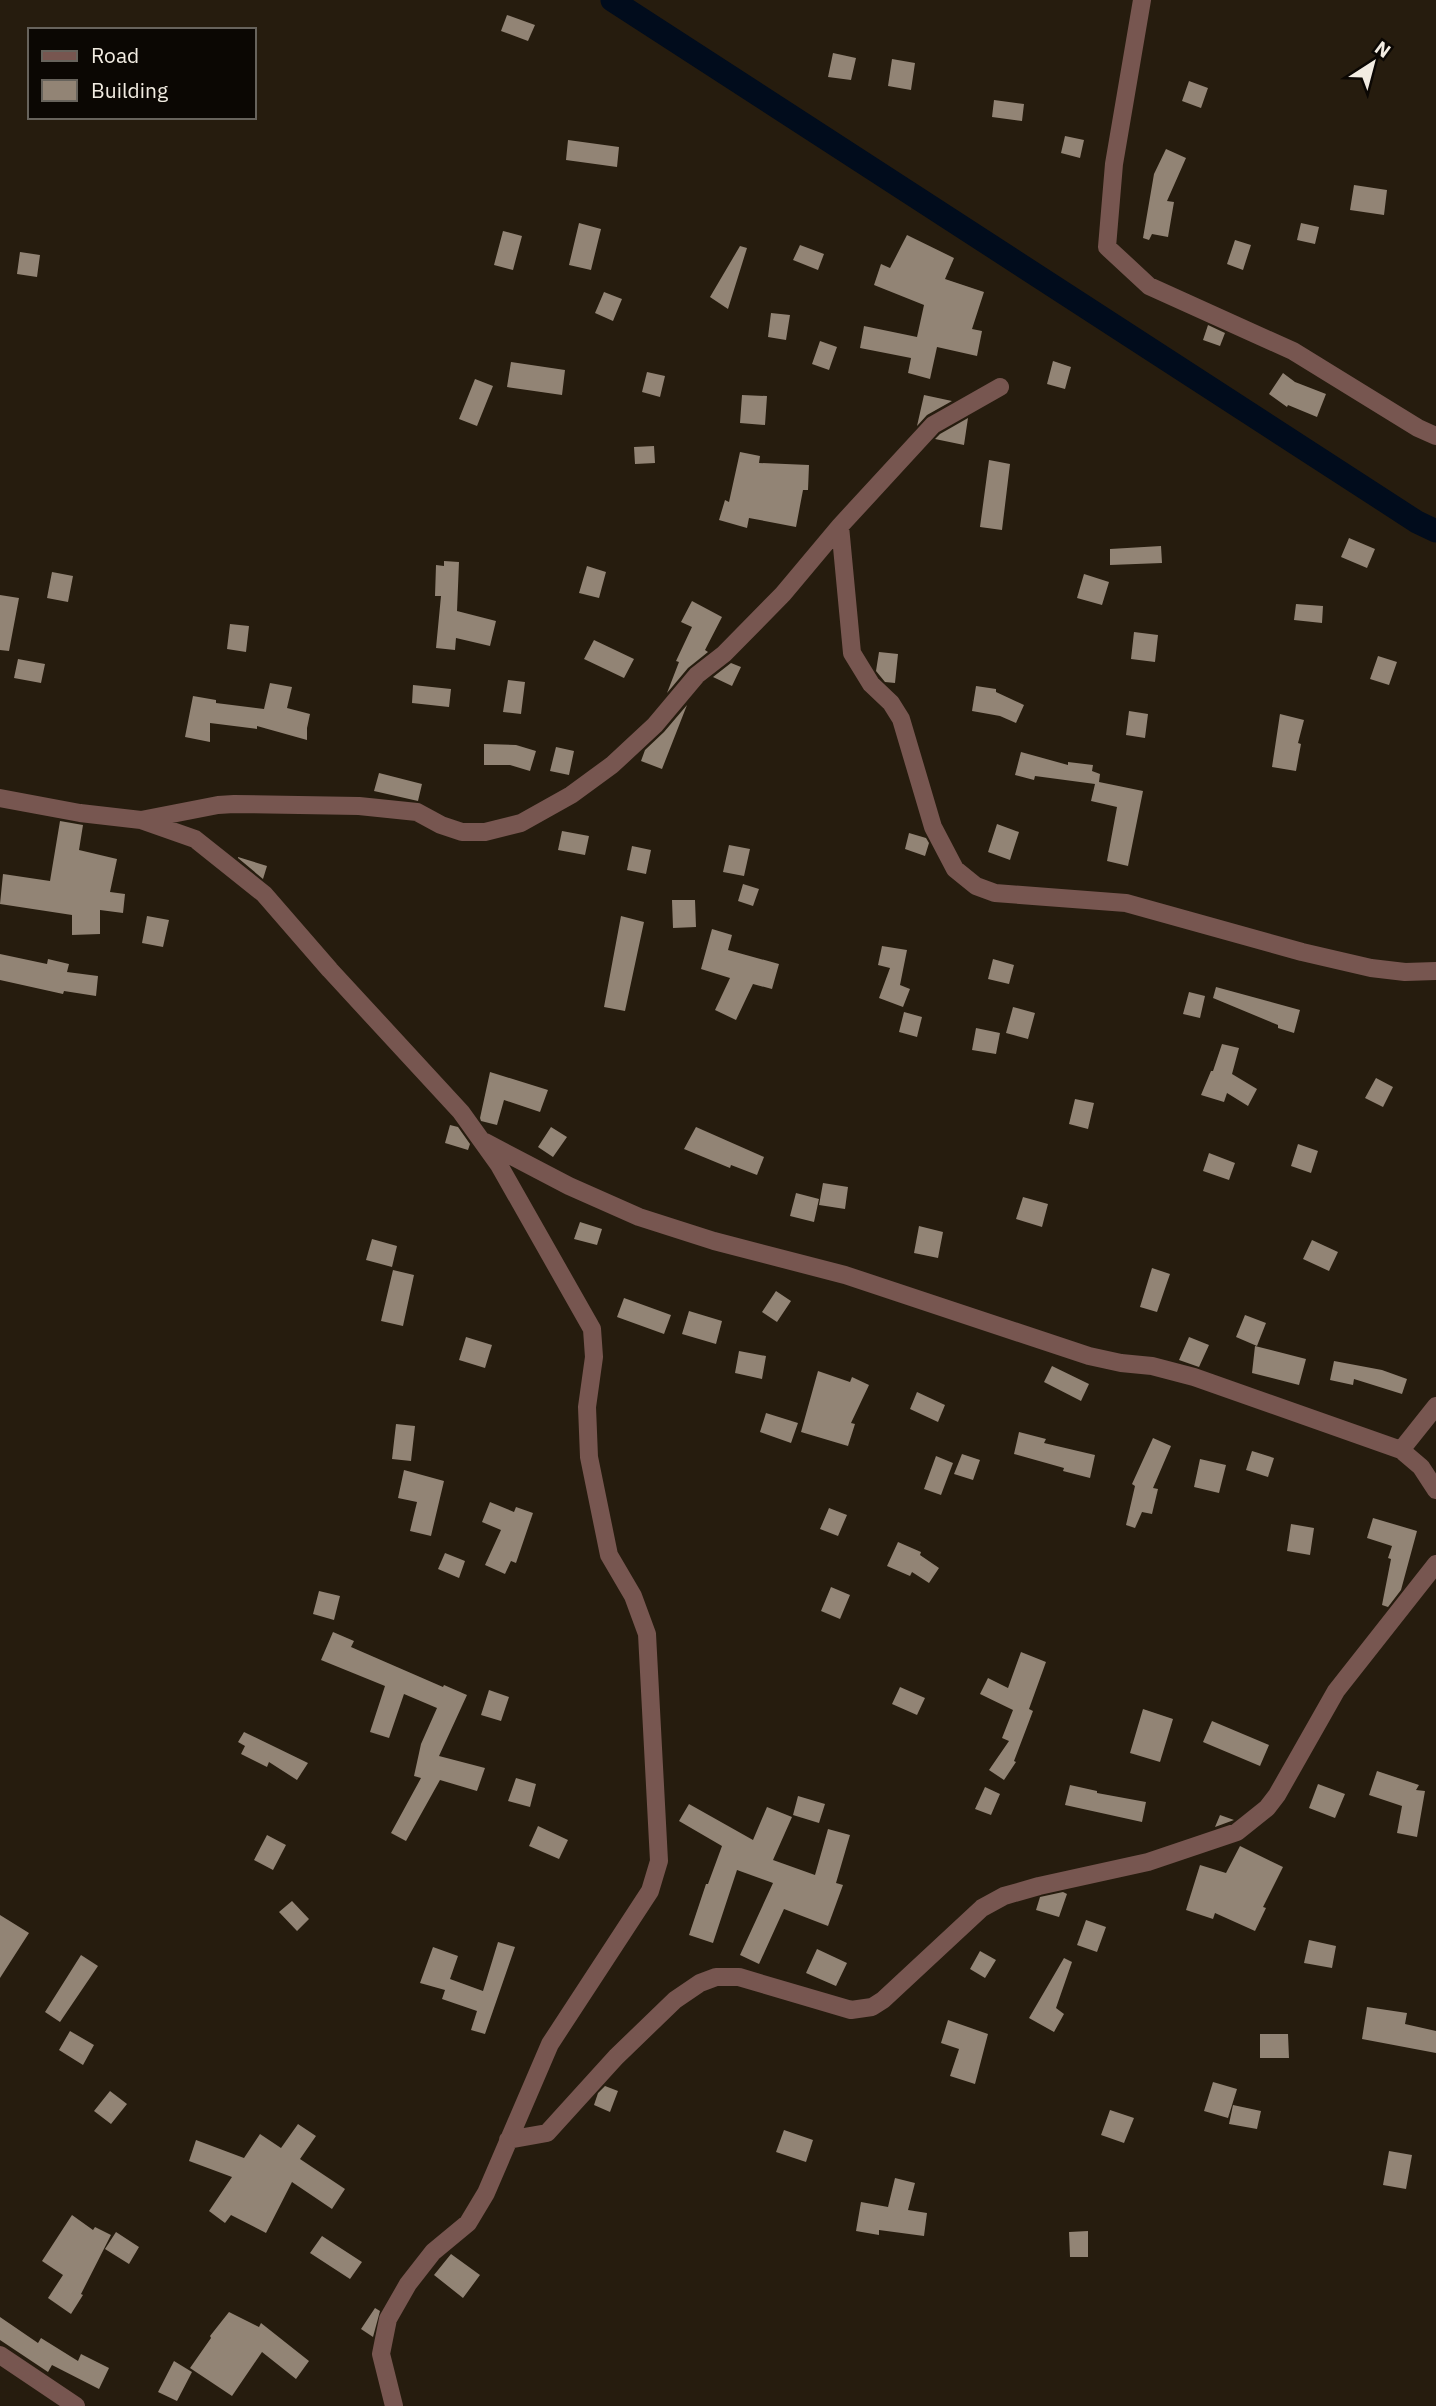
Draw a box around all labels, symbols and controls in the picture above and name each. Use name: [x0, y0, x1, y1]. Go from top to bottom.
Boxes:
legend: [28, 28, 256, 119]
north arrow: [1338, 28, 1408, 98]
text: N: [1370, 35, 1396, 63]
text: Road: [91, 41, 139, 69]
text: Building: [91, 76, 168, 104]

